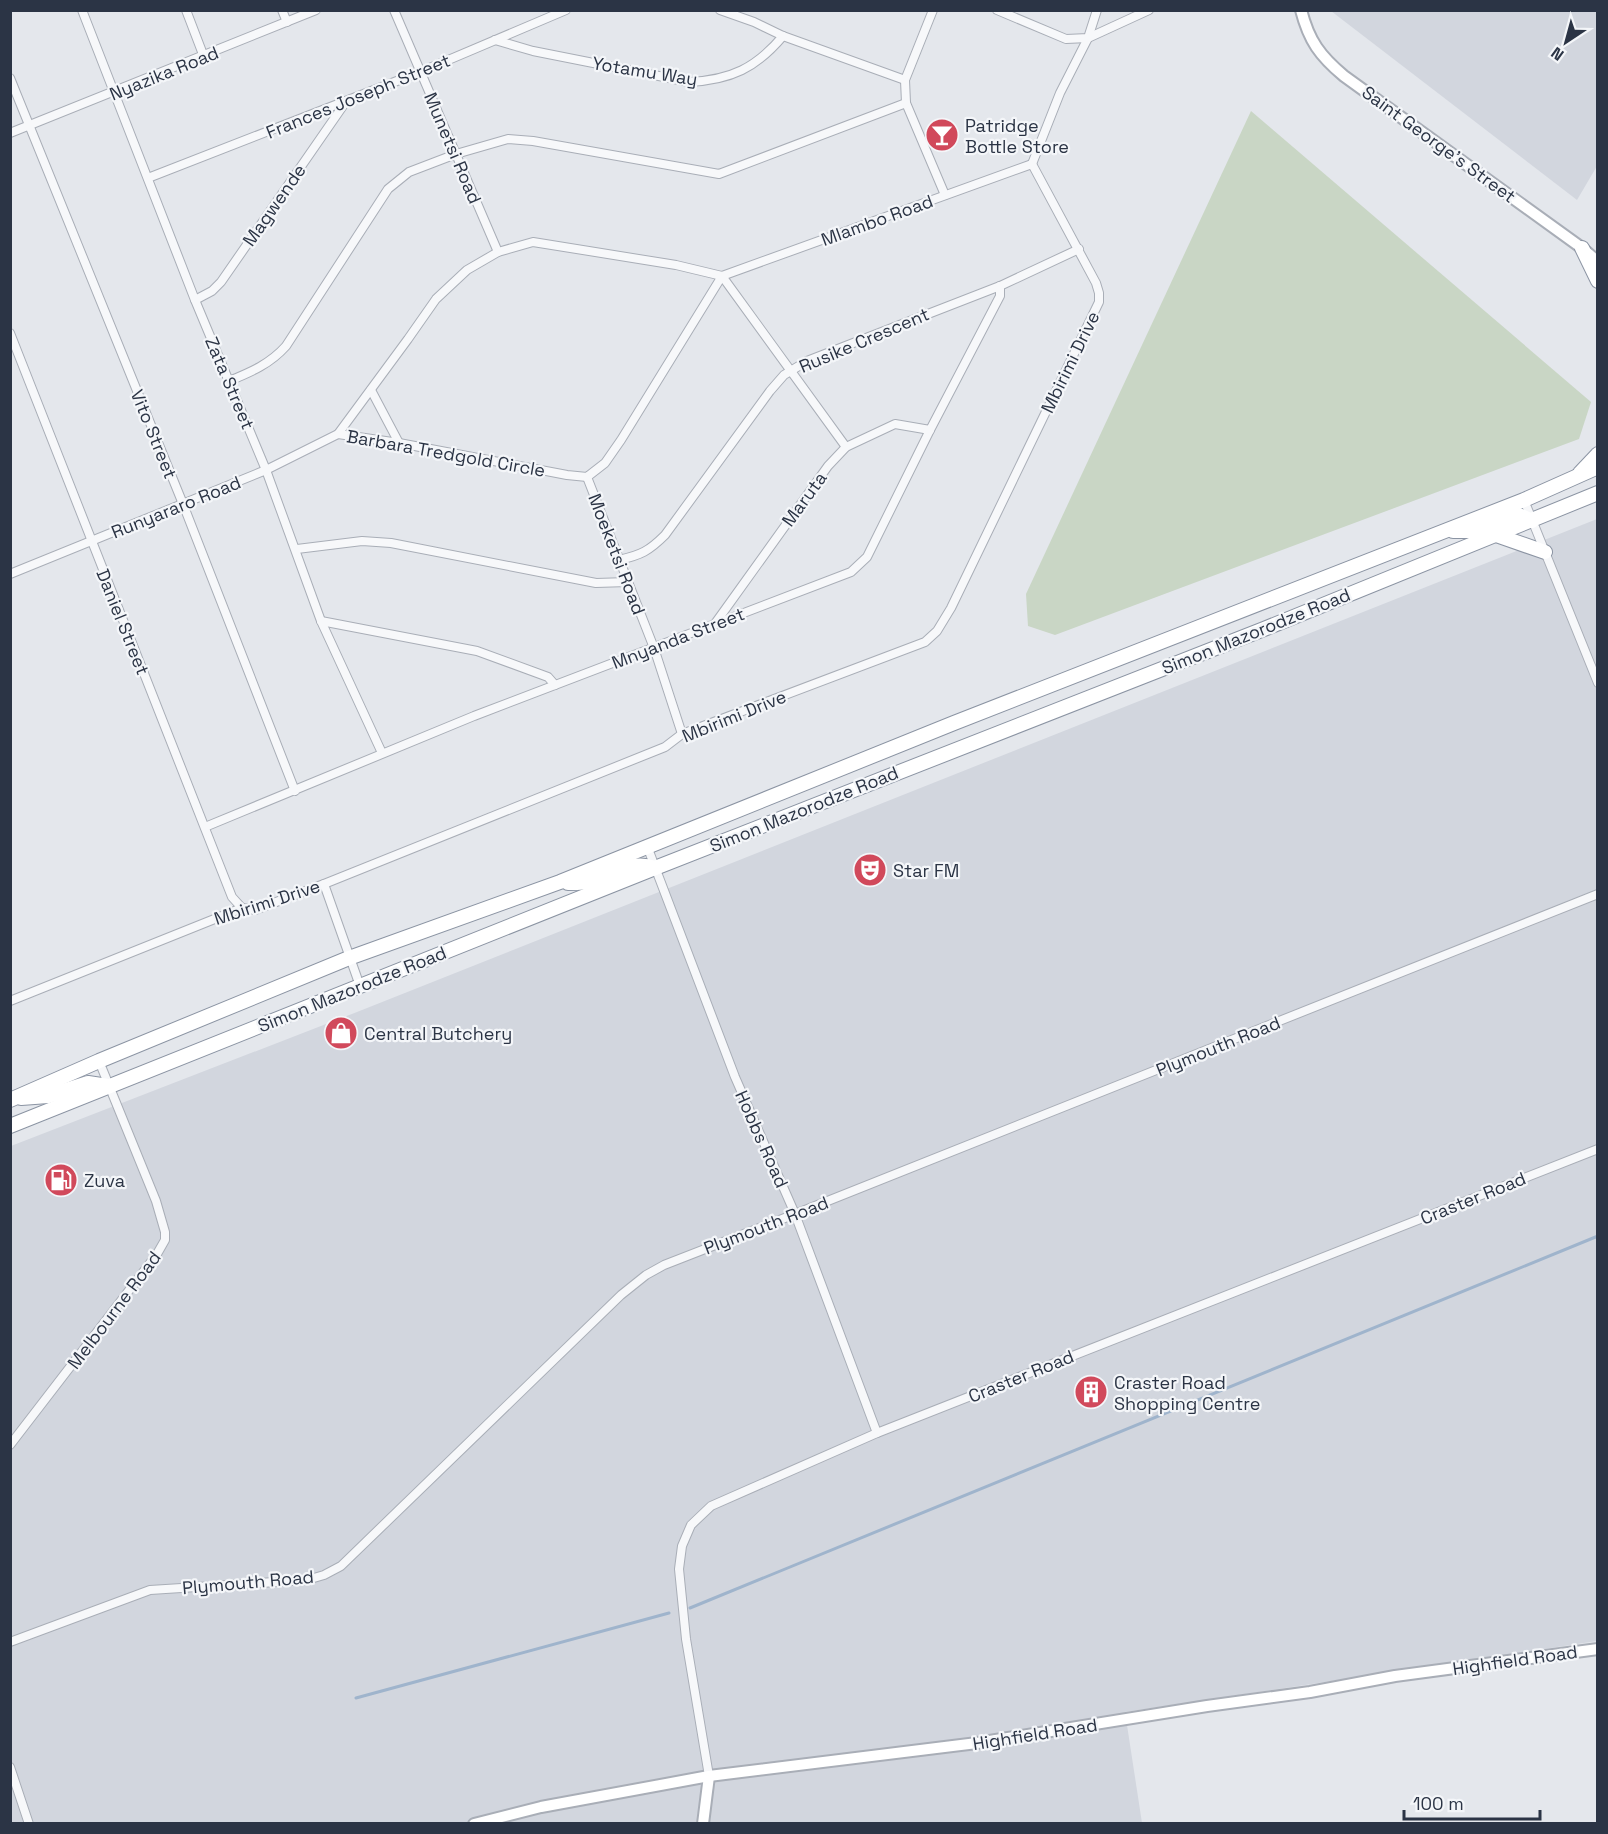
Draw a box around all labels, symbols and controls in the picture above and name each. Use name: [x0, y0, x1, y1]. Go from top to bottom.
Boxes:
north arrow: [1536, 12, 1596, 72]
street label: Nyazika Road: [106, 41, 222, 105]
text: N: [1547, 42, 1568, 65]
street label: Frances Joseph Street: [262, 48, 454, 144]
street label: Yotamu Way: [591, 51, 699, 91]
street label: Saint George's Street: [1357, 80, 1521, 208]
street label: Munetsi Road: [419, 89, 487, 207]
place label: Patridge Bottle Store: [965, 114, 1069, 158]
bar icon: Patridge Bottle Store: [924, 117, 960, 153]
street label: Magwende: [237, 159, 311, 251]
street label: Mlambo Road: [818, 189, 936, 251]
street label: Rusike Crescent: [795, 302, 933, 378]
street label: Mbirimi Drive: [1035, 307, 1105, 417]
street label: Zata Street: [200, 333, 260, 433]
street label: Vito Street: [126, 386, 182, 482]
street label: Barbara Tredgold Circle: [345, 424, 547, 482]
street label: Maruta: [776, 467, 832, 531]
street label: Runyararo Road: [108, 471, 244, 543]
street label: Moeketsi Road: [583, 490, 651, 618]
street label: Daniel Street: [91, 566, 155, 678]
street label: Simon Mazorodze Road: [1158, 583, 1354, 679]
street label: Mnyanda Street: [608, 602, 748, 674]
street label: Mbirimi Drive: [679, 685, 789, 747]
street label: Simon Mazorodze Road: [706, 761, 902, 857]
theatre icon: Star FM: [852, 852, 888, 888]
place label: Star FM: [893, 859, 959, 882]
street label: Mbirimi Drive: [211, 874, 323, 930]
street label: Simon Mazorodze Road: [254, 941, 450, 1037]
street label: Plymouth Road: [1153, 1011, 1283, 1081]
shop icon: Central Butchery: [323, 1015, 359, 1051]
place label: Central Butchery: [364, 1022, 512, 1045]
street label: Hobbs Road: [730, 1087, 794, 1191]
fuel station icon: Zuva: [43, 1162, 79, 1198]
street label: Craster Road: [1417, 1166, 1529, 1230]
place label: Zuva: [84, 1169, 125, 1192]
street label: Plymouth Road: [700, 1191, 832, 1259]
street label: Melbourne Road: [62, 1247, 166, 1373]
street label: Craster Road: [965, 1344, 1077, 1408]
place label: Craster Road Shopping Centre: [1114, 1371, 1260, 1415]
building icon: Craster Road Shopping Centre: [1073, 1374, 1109, 1410]
street label: Plymouth Road: [181, 1565, 315, 1599]
street label: Highfield Road: [1451, 1640, 1579, 1680]
street label: Highfield Road: [971, 1713, 1099, 1755]
scale bar: [1404, 1783, 1540, 1821]
text: 100 m: [1413, 1792, 1464, 1815]

